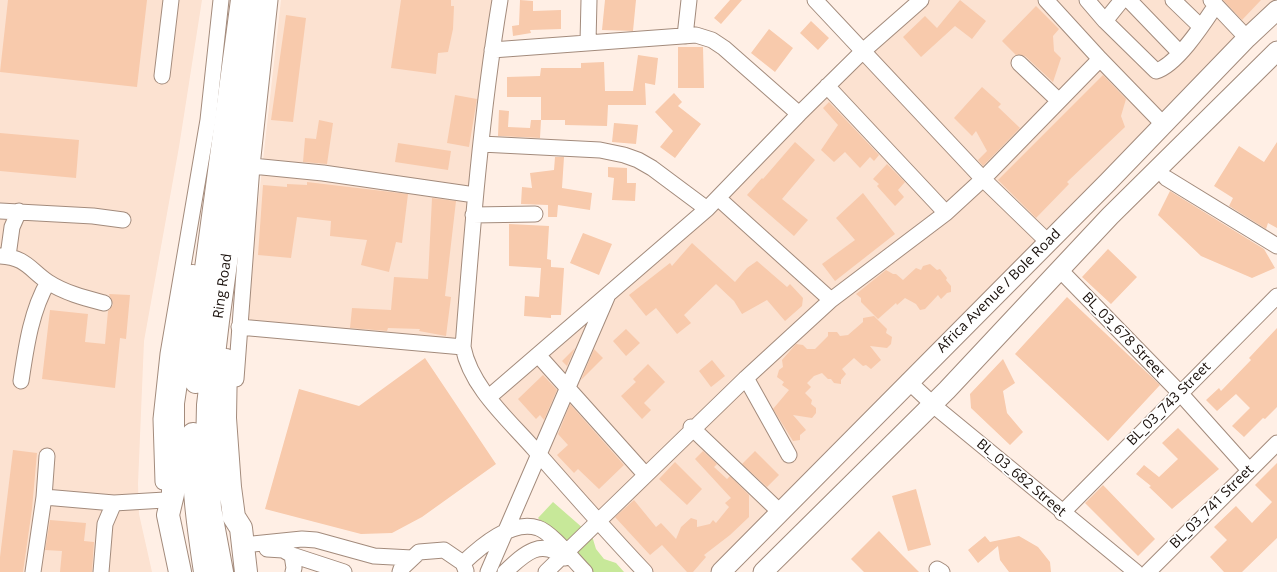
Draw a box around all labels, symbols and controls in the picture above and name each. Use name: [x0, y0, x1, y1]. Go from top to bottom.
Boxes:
street label: Africa Avenue / Bole Road: [934, 226, 1064, 356]
street label: Ring Road: [210, 252, 236, 320]
street label: BL_03_678 Street: [1078, 289, 1168, 381]
street label: BL_03_743 Street: [1124, 359, 1214, 449]
street label: BL_03_682 Street: [973, 436, 1069, 520]
street label: BL_03_741 Street: [1167, 462, 1257, 552]

